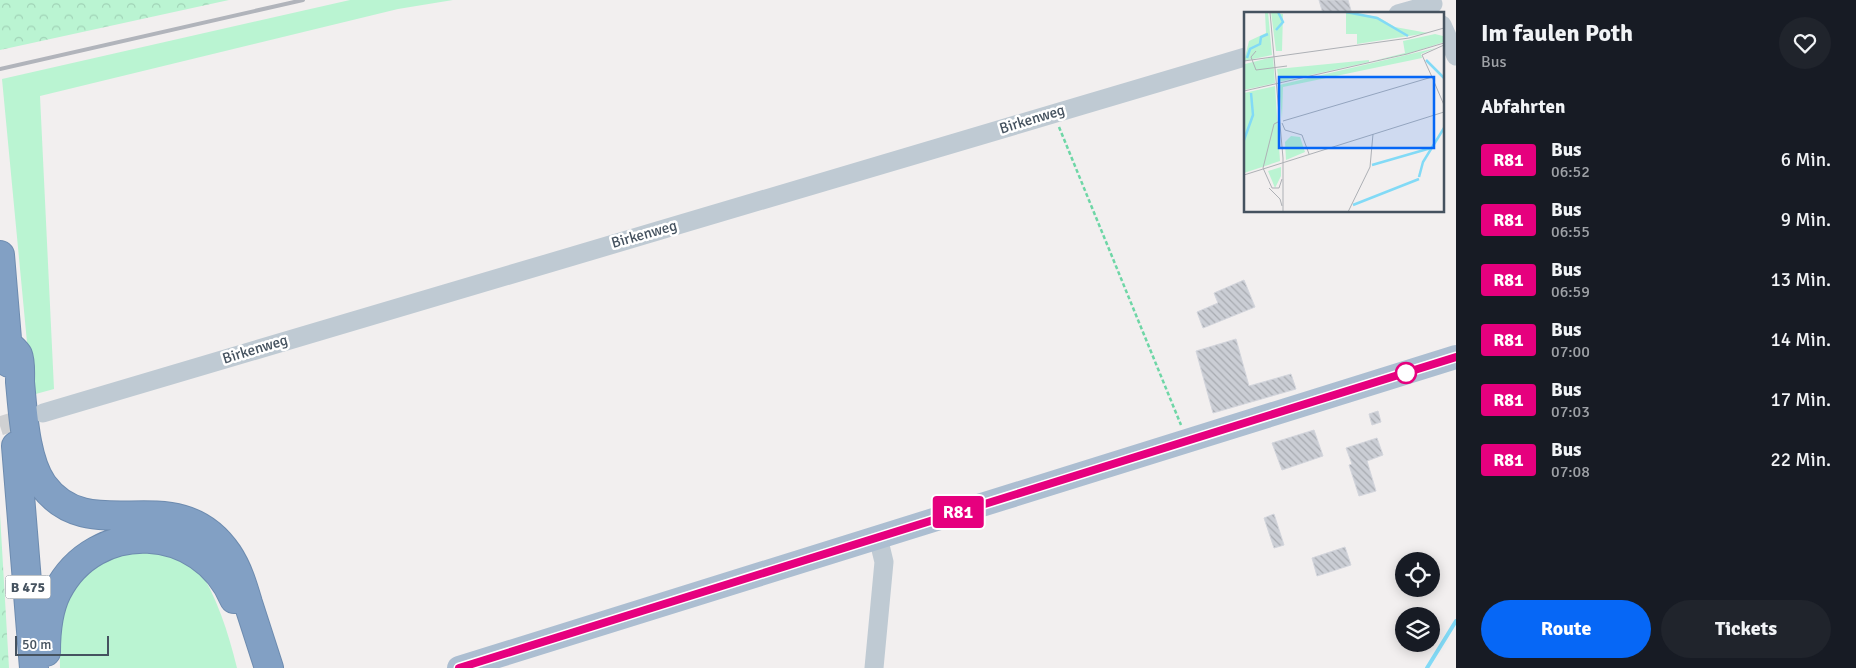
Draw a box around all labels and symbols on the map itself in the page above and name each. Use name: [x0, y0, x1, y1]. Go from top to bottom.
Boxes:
inset map: [1244, 12, 1444, 212]
street label: Birkenweg: [997, 101, 1067, 137]
street label: Birkenweg: [609, 216, 679, 252]
street label: Birkenweg: [220, 331, 290, 367]
unlabelled marker: [1395, 362, 1417, 384]
line badge: R81: [929, 496, 987, 528]
road number: B 475: [5, 576, 50, 598]
scale bar: [15, 633, 109, 656]

